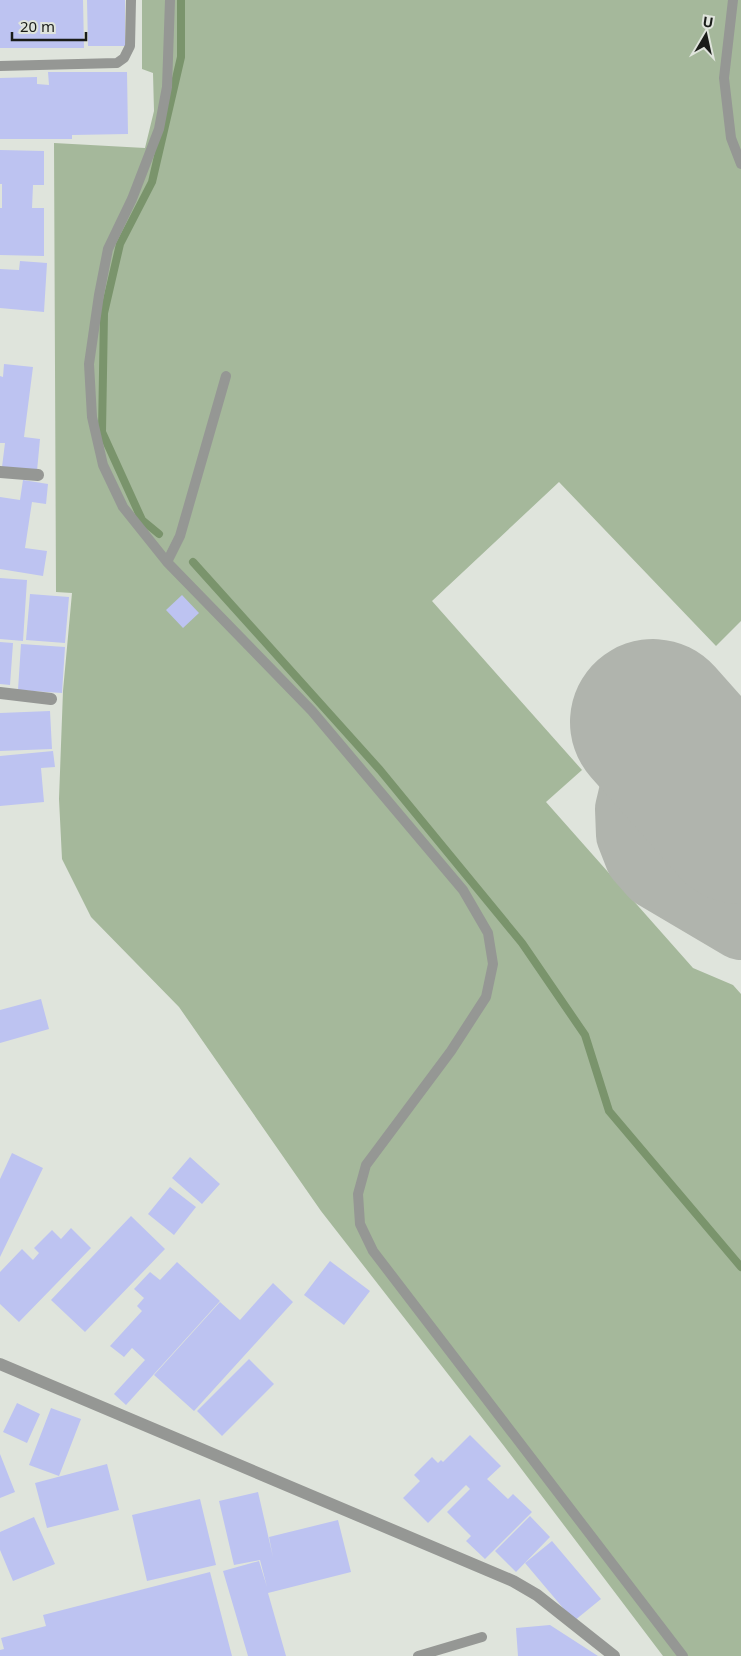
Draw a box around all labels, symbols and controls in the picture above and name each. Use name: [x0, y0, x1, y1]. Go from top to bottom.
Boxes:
scale bar: [12, 10, 86, 42]
north arrow: [681, 10, 731, 60]
text: U: [701, 11, 715, 32]
text: 20 m: [20, 16, 55, 36]

